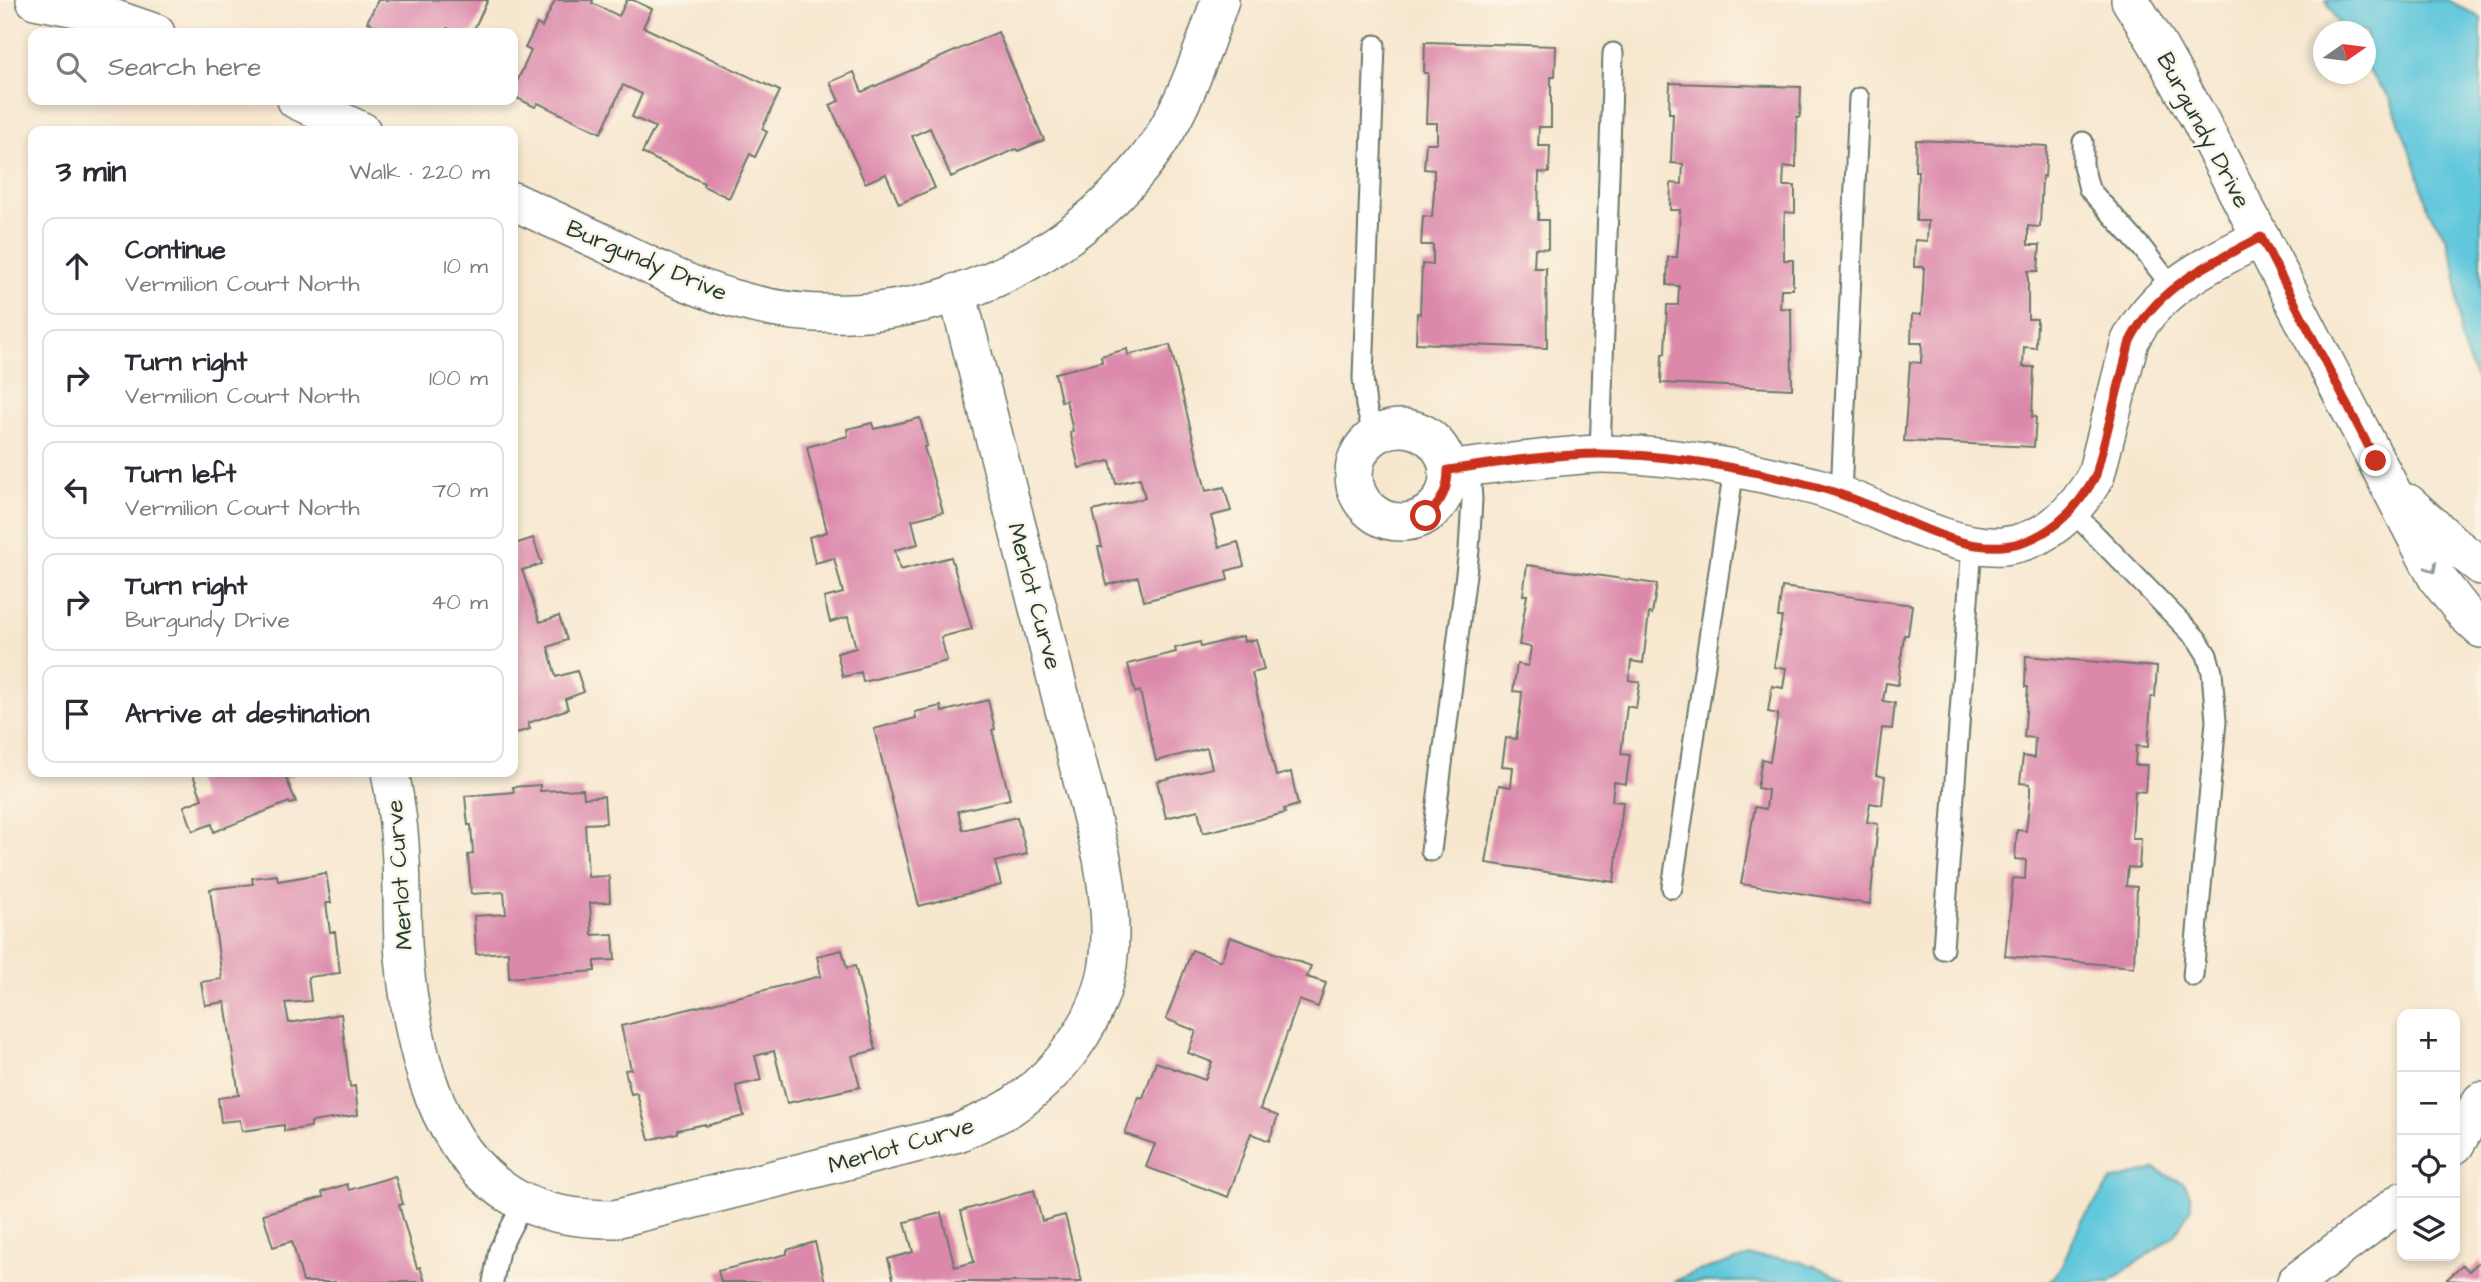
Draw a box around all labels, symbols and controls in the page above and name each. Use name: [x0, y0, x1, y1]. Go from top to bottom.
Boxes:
north arrow: [2313, 21, 2376, 84]
search box: [28, 28, 518, 105]
street label: Burgundy Drive: [2147, 47, 2259, 215]
icon: search: [52, 48, 90, 86]
text: Search here: [108, 49, 261, 85]
text: 3 min: [56, 151, 126, 193]
text: Walk · 220 m: [349, 156, 490, 188]
street label: Burgundy Drive: [560, 212, 732, 311]
text: Continue: [125, 232, 226, 268]
icon: ahead: [58, 247, 96, 285]
text: 10 m: [443, 250, 488, 282]
text: Vermilion Court North: [125, 268, 360, 300]
text: Turn right: [125, 344, 247, 380]
icon: right: [58, 359, 96, 397]
text: 100 m: [429, 362, 488, 394]
text: Vermilion Court North: [125, 380, 360, 412]
route end: [2360, 445, 2391, 476]
text: Turn left: [125, 456, 236, 492]
icon: left: [58, 471, 96, 509]
text: 70 m: [432, 474, 488, 506]
text: Vermilion Court North: [125, 492, 360, 524]
route start: [1410, 500, 1441, 531]
street label: Merlot Curve: [998, 519, 1070, 673]
one-way arrow: [2424, 561, 2437, 573]
text: Turn right: [125, 568, 247, 604]
icon: right: [58, 583, 96, 621]
text: 40 m: [431, 586, 488, 618]
text: Burgundy Drive: [125, 604, 290, 636]
icon: arrive: [58, 695, 96, 733]
text: Arrive at destination: [125, 696, 370, 732]
street label: Merlot Curve: [378, 799, 422, 951]
map controls: [2397, 1009, 2460, 1261]
button: +: [2397, 1009, 2460, 1072]
button: −: [2397, 1072, 2460, 1135]
street label: Merlot Curve: [824, 1109, 978, 1183]
button: locate: [2397, 1135, 2460, 1198]
button: layers: [2397, 1198, 2460, 1261]

